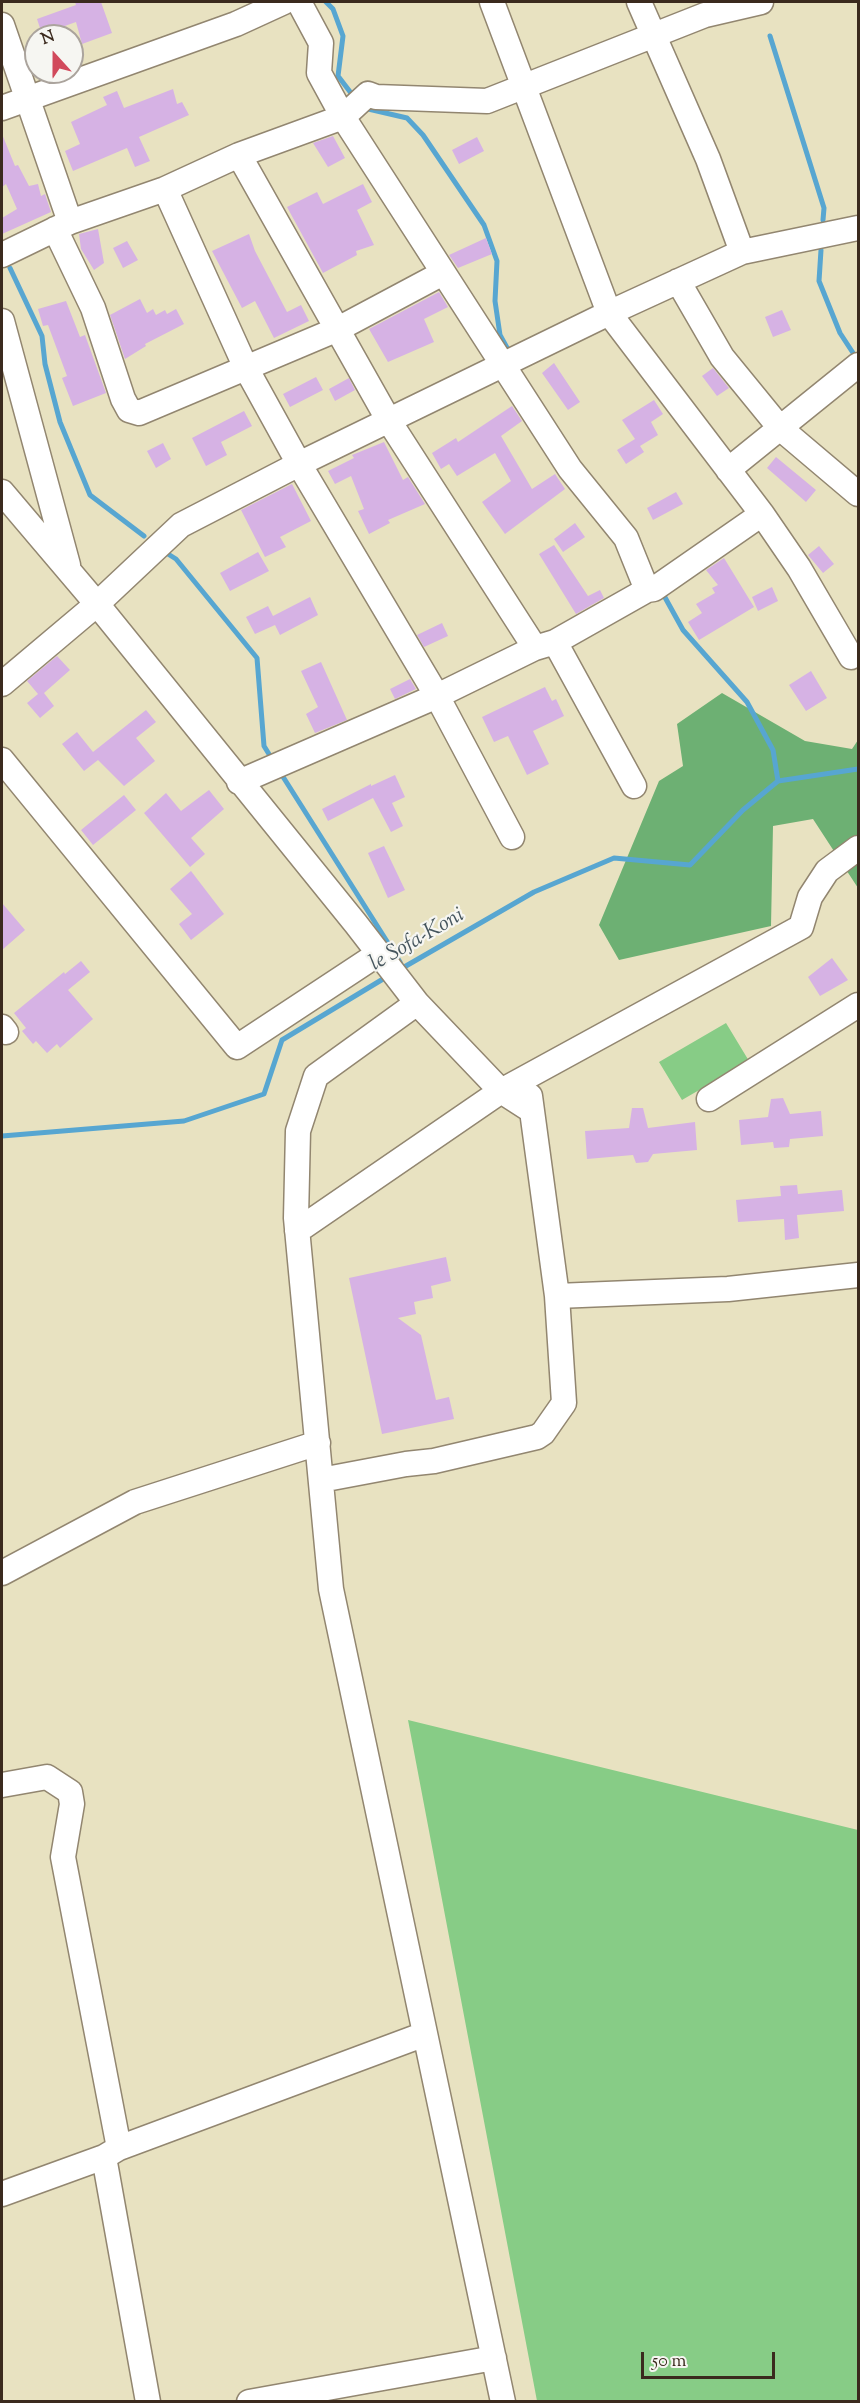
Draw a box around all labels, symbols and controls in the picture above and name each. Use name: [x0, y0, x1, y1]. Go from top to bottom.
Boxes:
north arrow: [24, 24, 84, 84]
text: N: [38, 26, 58, 52]
water label: le Sofa-Koni: [366, 903, 470, 979]
scale bar: [644, 2340, 778, 2378]
text: 50 m: [652, 2349, 686, 2375]

